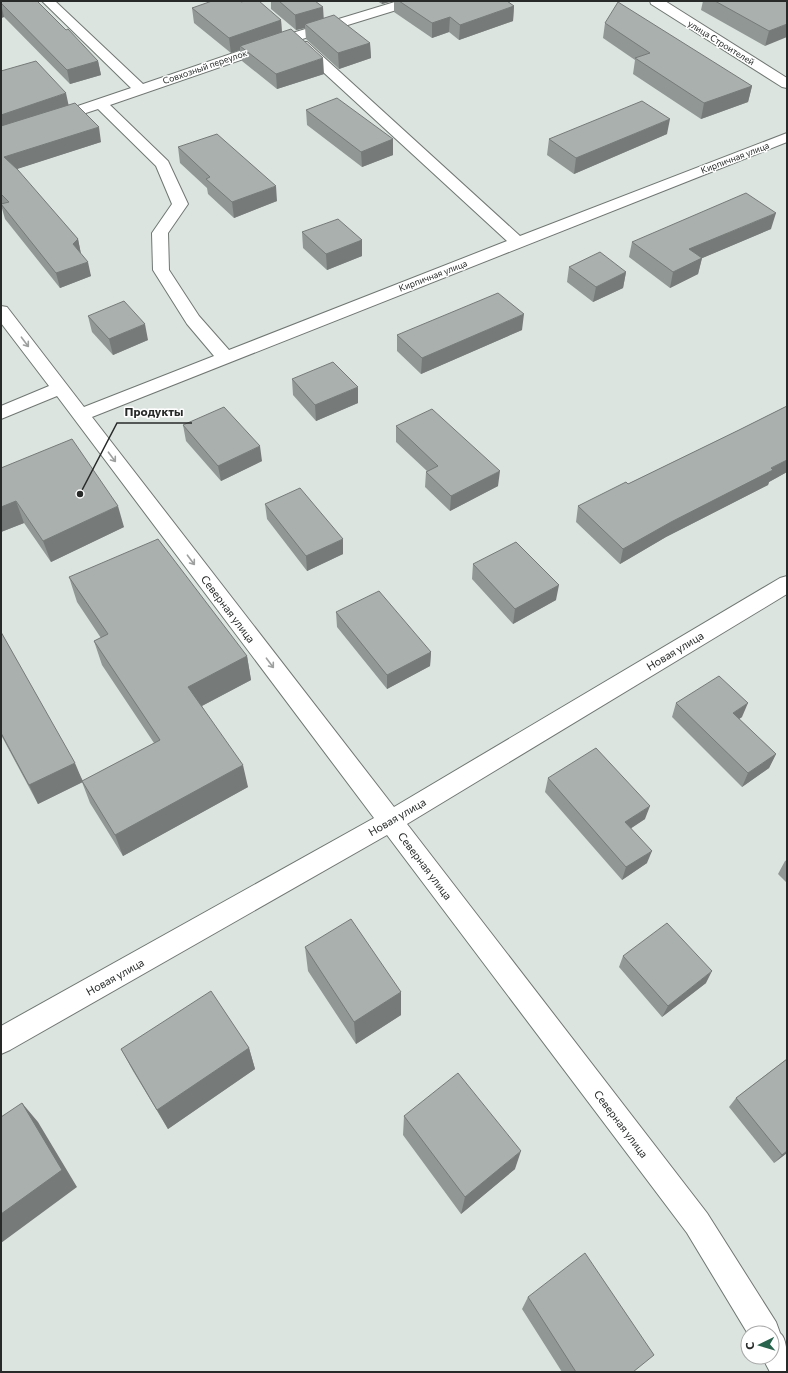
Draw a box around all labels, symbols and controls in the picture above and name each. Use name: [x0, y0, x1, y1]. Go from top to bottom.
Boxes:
street label: улица Строителей: [686, 18, 757, 67]
street label: Совхозный переулок: [161, 47, 249, 86]
street label: Кирпичная улица: [699, 139, 771, 176]
street label: Кирпичная улица: [397, 257, 469, 294]
one-way arrow: [20, 337, 29, 348]
callout: Продукты: [117, 399, 192, 423]
text: Продукты: [125, 404, 183, 418]
one-way arrow: [108, 451, 116, 462]
one-way arrow: [187, 554, 195, 565]
street label: Северная улица: [199, 572, 258, 645]
street label: Новая улица: [644, 628, 706, 673]
one-way arrow: [266, 658, 274, 669]
street label: Новая улица: [366, 795, 428, 838]
street label: Северная улица: [396, 829, 455, 902]
street label: Новая улица: [83, 955, 146, 998]
street label: Северная улица: [592, 1087, 651, 1160]
north arrow: [740, 1325, 780, 1365]
text: С: [743, 1341, 756, 1350]

